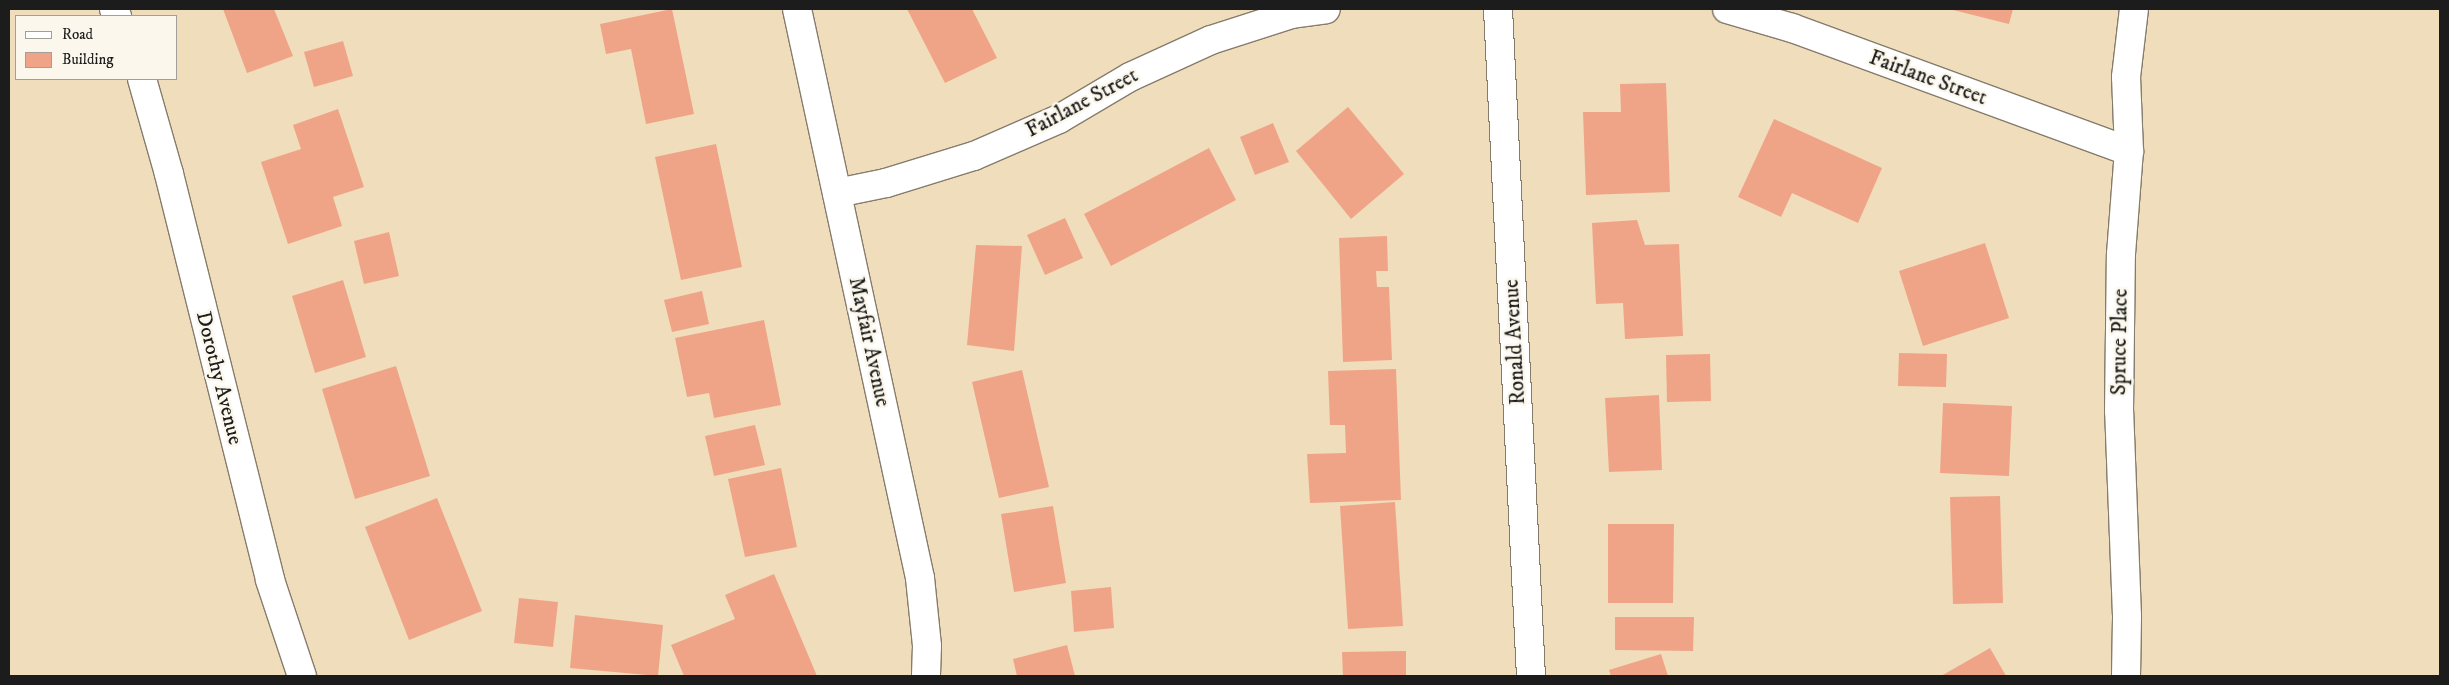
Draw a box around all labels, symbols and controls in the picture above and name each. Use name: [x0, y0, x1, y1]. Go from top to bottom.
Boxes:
legend: [15, 15, 178, 80]
text: Road: [62, 25, 93, 44]
street label: Fairlane Street: [1866, 45, 1990, 111]
text: Building: [62, 50, 114, 69]
street label: Fairlane Street: [1022, 63, 1142, 143]
street label: Mayfair Avenue: [843, 275, 895, 409]
street label: Ronald Avenue: [1499, 279, 1531, 405]
street label: Spruce Place: [2106, 288, 2134, 396]
street label: Dorothy Avenue: [190, 309, 248, 447]

